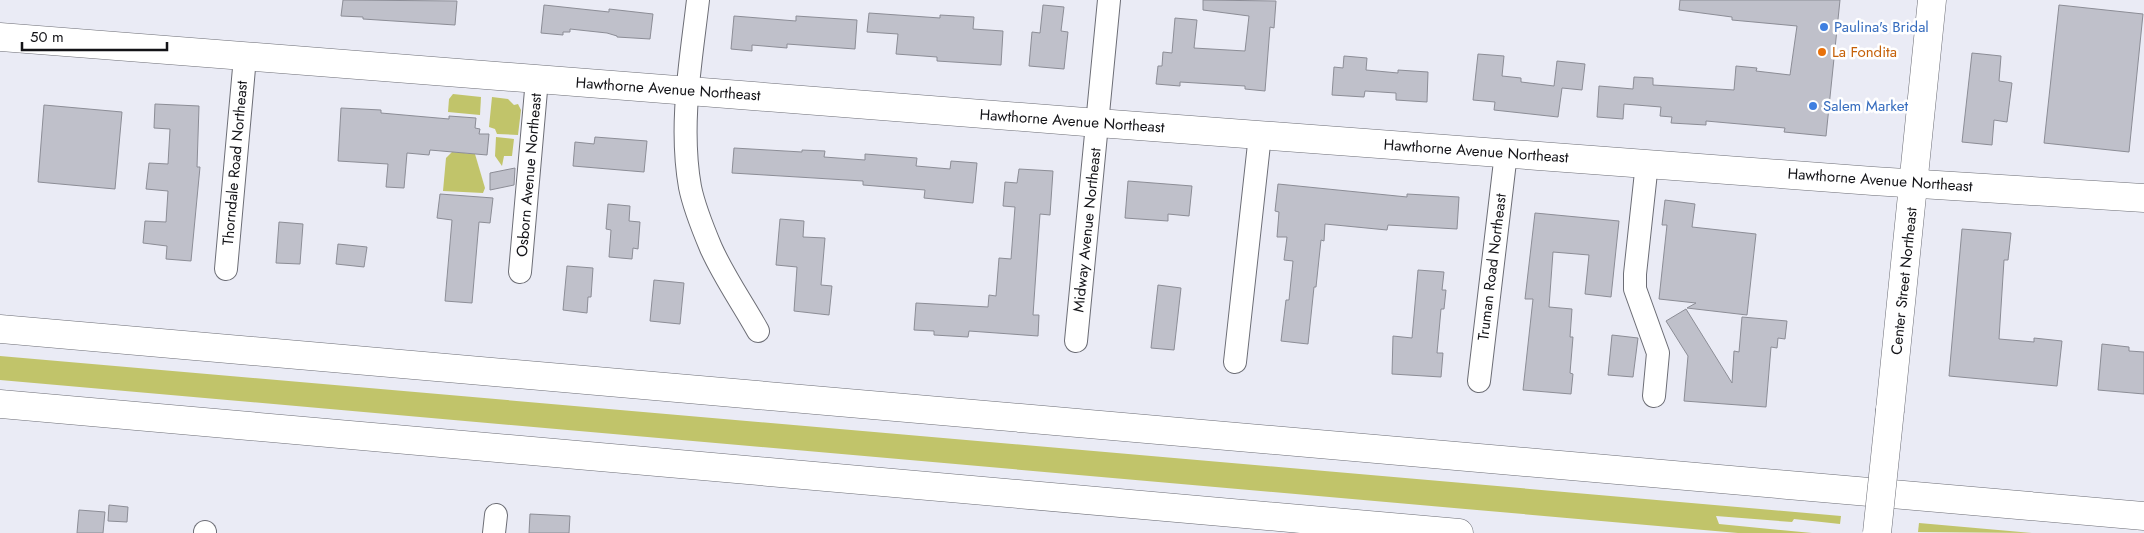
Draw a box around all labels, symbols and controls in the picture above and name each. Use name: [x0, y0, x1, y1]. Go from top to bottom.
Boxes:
place label: Paulina's Bridal: [1834, 16, 1929, 38]
scale bar: [22, 20, 168, 52]
marker: Paulina's Bridal: [1818, 21, 1830, 33]
text: 50 m: [30, 26, 64, 48]
place label: La Fondita: [1832, 41, 1897, 63]
marker: La Fondita: [1816, 46, 1828, 58]
street label: Hawthorne Avenue Northeast: [575, 72, 762, 106]
street label: Thorndale Road Northeast: [217, 79, 253, 246]
street label: Osborn Avenue Northeast: [511, 92, 547, 258]
place label: Salem Market: [1823, 95, 1908, 117]
marker: Salem Market: [1807, 100, 1819, 112]
street label: Hawthorne Avenue Northeast: [979, 104, 1166, 138]
street label: Hawthorne Avenue Northeast: [1383, 134, 1570, 168]
street label: Midway Avenue Northeast: [1067, 146, 1107, 313]
street label: Hawthorne Avenue Northeast: [1787, 163, 1974, 197]
street label: Truman Road Northeast: [1472, 192, 1512, 342]
street label: Center Street Northeast: [1885, 206, 1923, 356]

